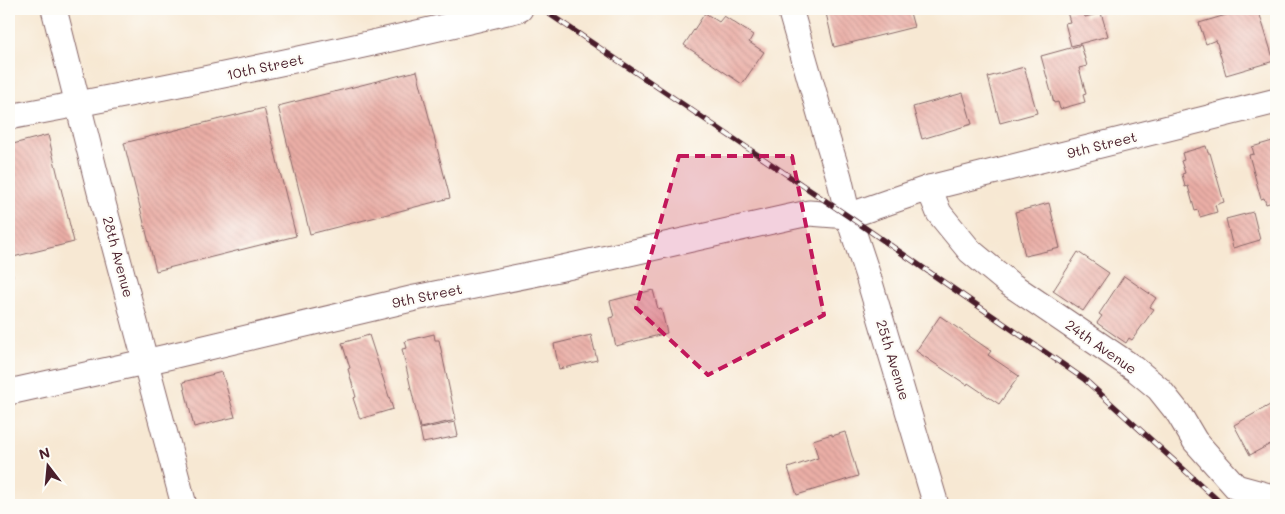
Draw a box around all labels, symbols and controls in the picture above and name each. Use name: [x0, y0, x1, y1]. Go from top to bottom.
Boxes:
street label: 10th Street: [225, 49, 305, 84]
street label: 9th Street: [1065, 127, 1139, 162]
street label: 28th Avenue: [99, 214, 138, 300]
street label: 9th Street: [390, 279, 464, 312]
street label: 24th Avenue: [1062, 315, 1141, 378]
street label: 25th Avenue: [872, 317, 915, 402]
north arrow: [22, 442, 72, 492]
text: N: [37, 442, 52, 464]

